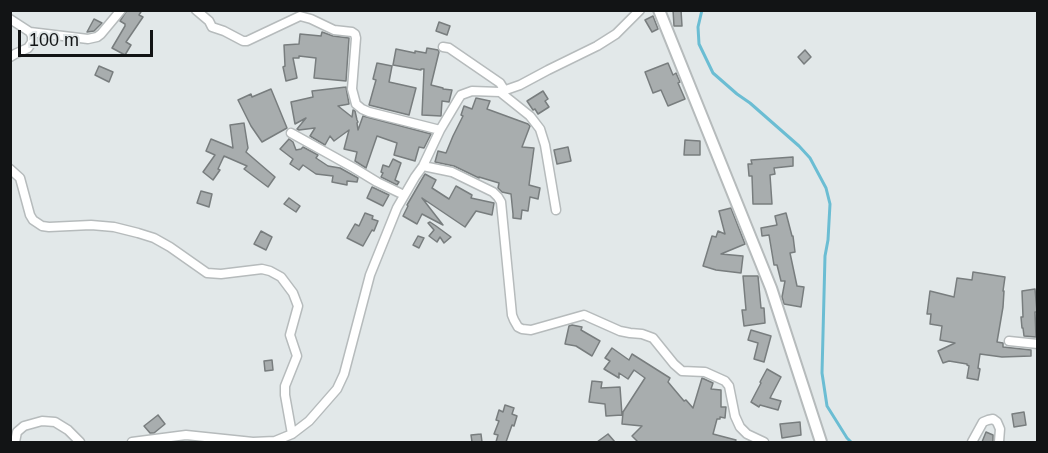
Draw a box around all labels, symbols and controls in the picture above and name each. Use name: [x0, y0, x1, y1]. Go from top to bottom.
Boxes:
scale bar: [21, 18, 156, 56]
text: 100 m: [29, 30, 79, 50]

